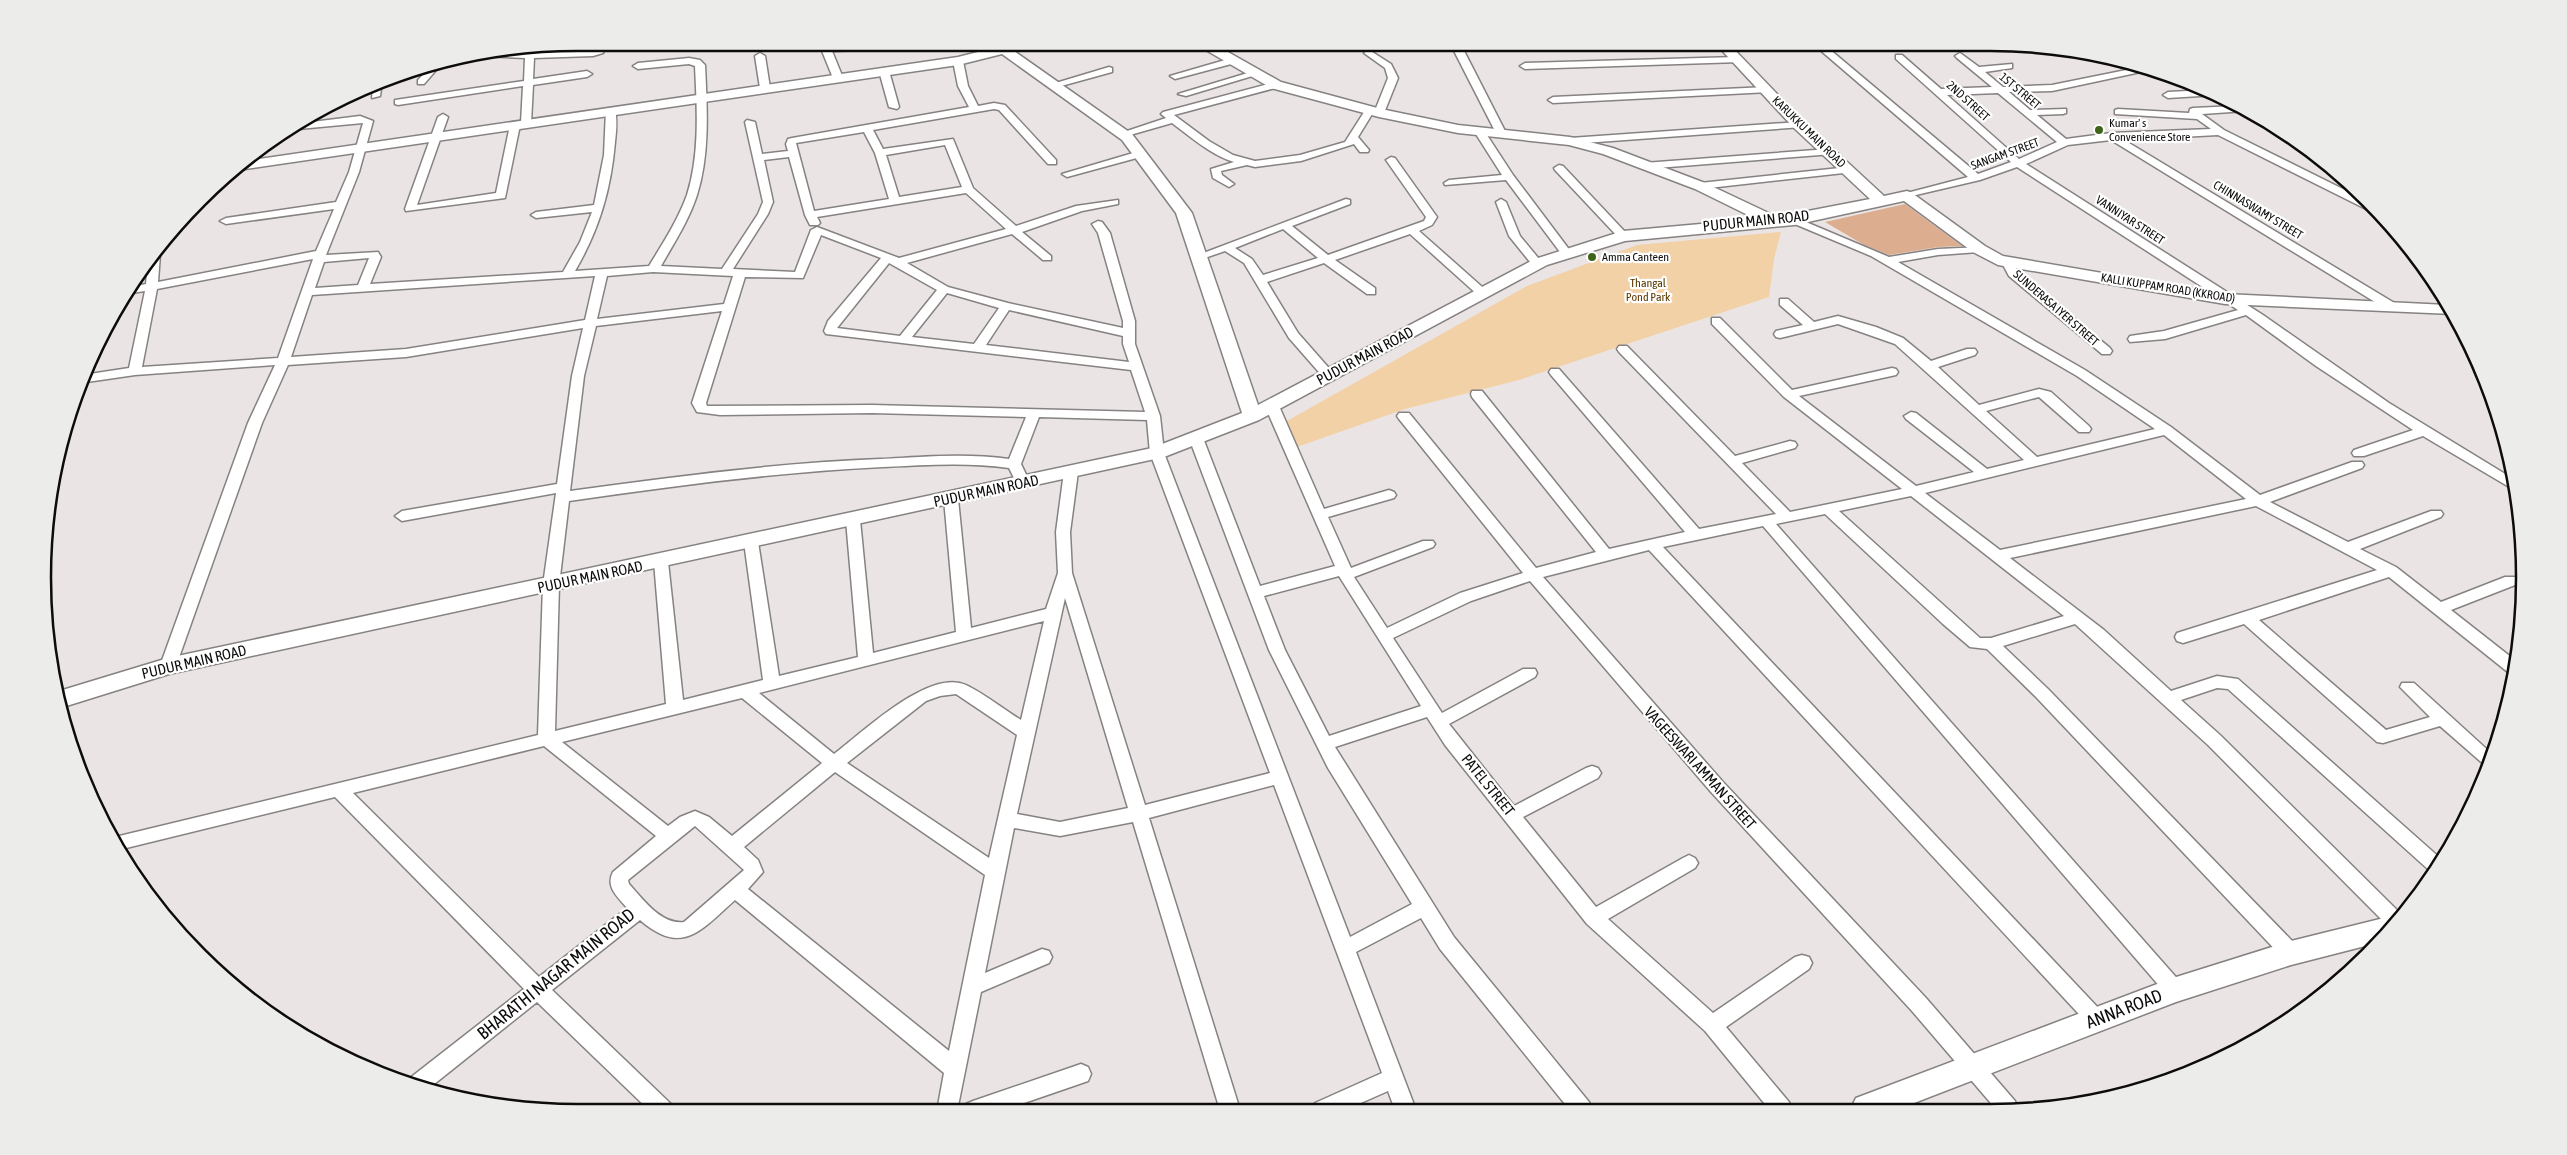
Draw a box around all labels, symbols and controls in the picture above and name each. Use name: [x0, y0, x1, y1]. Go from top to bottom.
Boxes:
street label: 1ST STREET: [1997, 70, 2044, 113]
street label: 2ND STREET: [1944, 78, 1993, 124]
street label: KARUKKU MAIN ROAD: [1769, 93, 1849, 171]
place label: Kumar' s Convenience Store: [2109, 116, 2191, 144]
marker: Kumar' s Convenience Store: [2093, 124, 2105, 136]
street label: SANGAM STREET: [1969, 135, 2042, 173]
street label: CHINNASWAMY STREET: [2211, 178, 2306, 243]
street label: VANNIYAR STREET: [2093, 193, 2167, 248]
street label: PUDUR MAIN ROAD: [1702, 206, 1810, 235]
place label: Amma Canteen: [1602, 250, 1669, 264]
marker: Amma Canteen: [1586, 251, 1598, 263]
street label: SUNDERASA IYER STREET: [2010, 267, 2102, 349]
street label: KALLI KUPPAM ROAD (KKROAD): [2100, 270, 2236, 306]
park label: Thangal Pond Park: [1626, 276, 1671, 304]
street label: PUDUR MAIN ROAD: [1314, 323, 1416, 388]
street label: PUDUR MAIN ROAD: [932, 471, 1040, 510]
street label: PUDUR MAIN ROAD: [536, 557, 644, 596]
street label: PUDUR MAIN ROAD: [140, 641, 248, 682]
street label: VAGEESWARI AMMAN STREET: [1641, 703, 1760, 832]
street label: PATEL STREET: [1458, 751, 1519, 819]
street label: BHARATHI NAGAR MAIN ROAD: [473, 904, 639, 1044]
street label: ANNA ROAD: [2083, 984, 2165, 1033]

